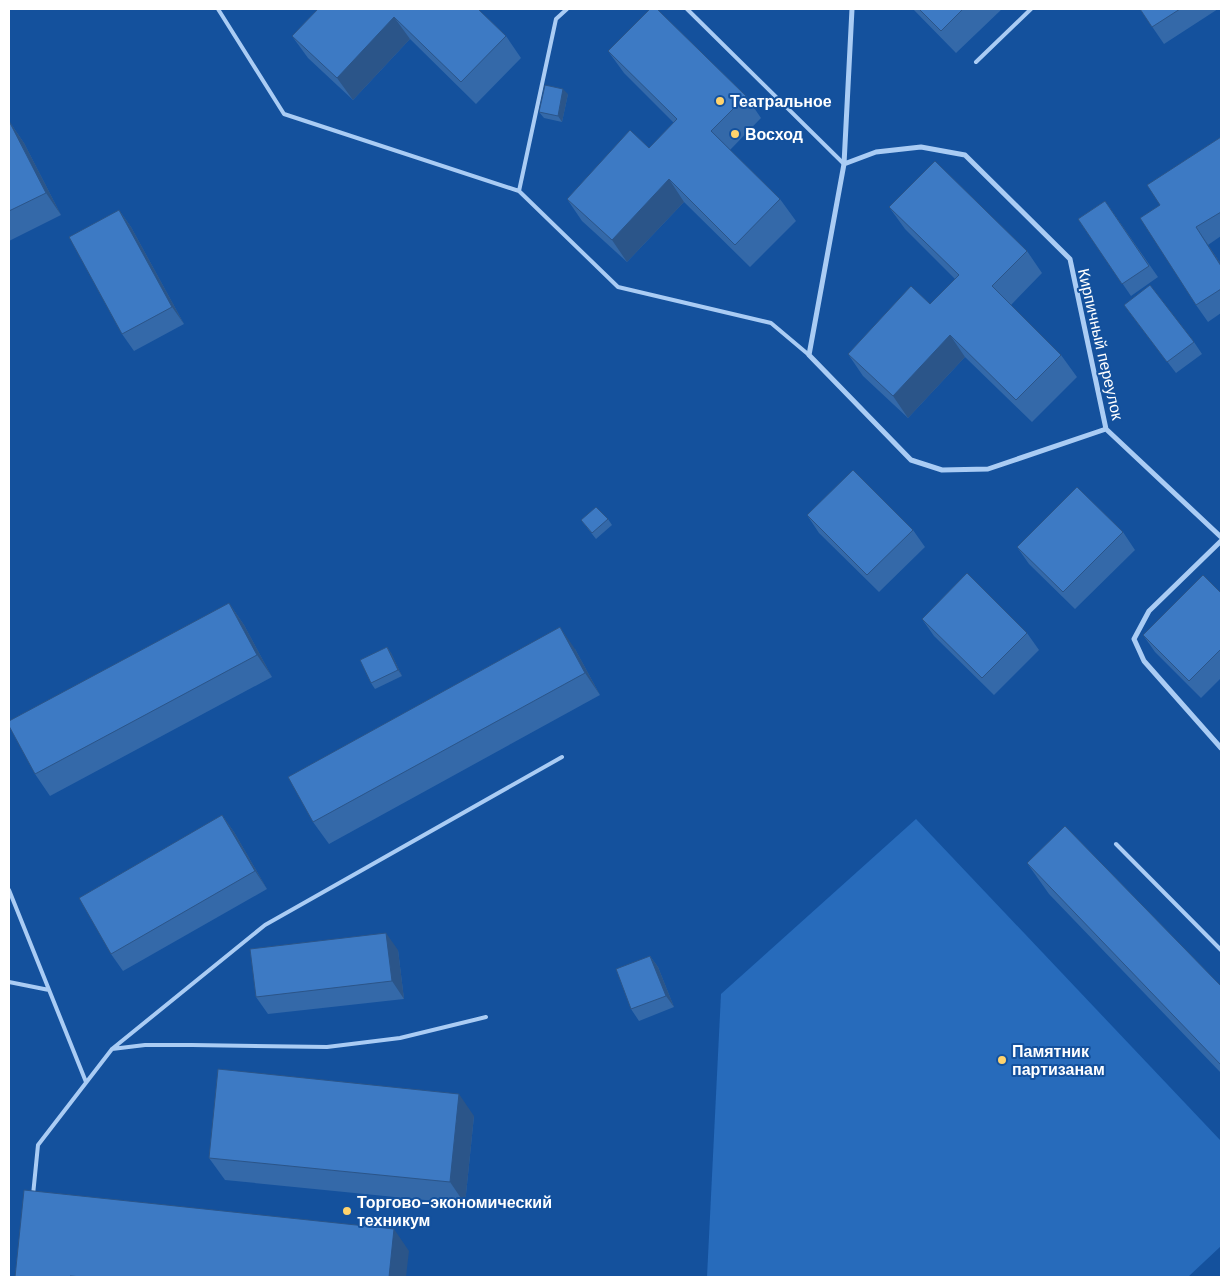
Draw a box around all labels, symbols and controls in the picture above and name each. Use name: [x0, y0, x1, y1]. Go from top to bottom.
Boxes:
place label: Театральное: [730, 91, 832, 112]
marker: Театральное: [714, 95, 726, 107]
place label: Восход: [745, 124, 803, 145]
marker: Восход: [729, 128, 741, 140]
street label: Кирпичный переулок: [1073, 266, 1128, 423]
place label: Памятник партизанам: [1012, 1041, 1105, 1080]
marker: Памятник партизанам: [996, 1054, 1008, 1066]
place label: Торгово-экономический техникум: [357, 1192, 552, 1231]
marker: Торгово-экономический техникум: [341, 1205, 353, 1217]

